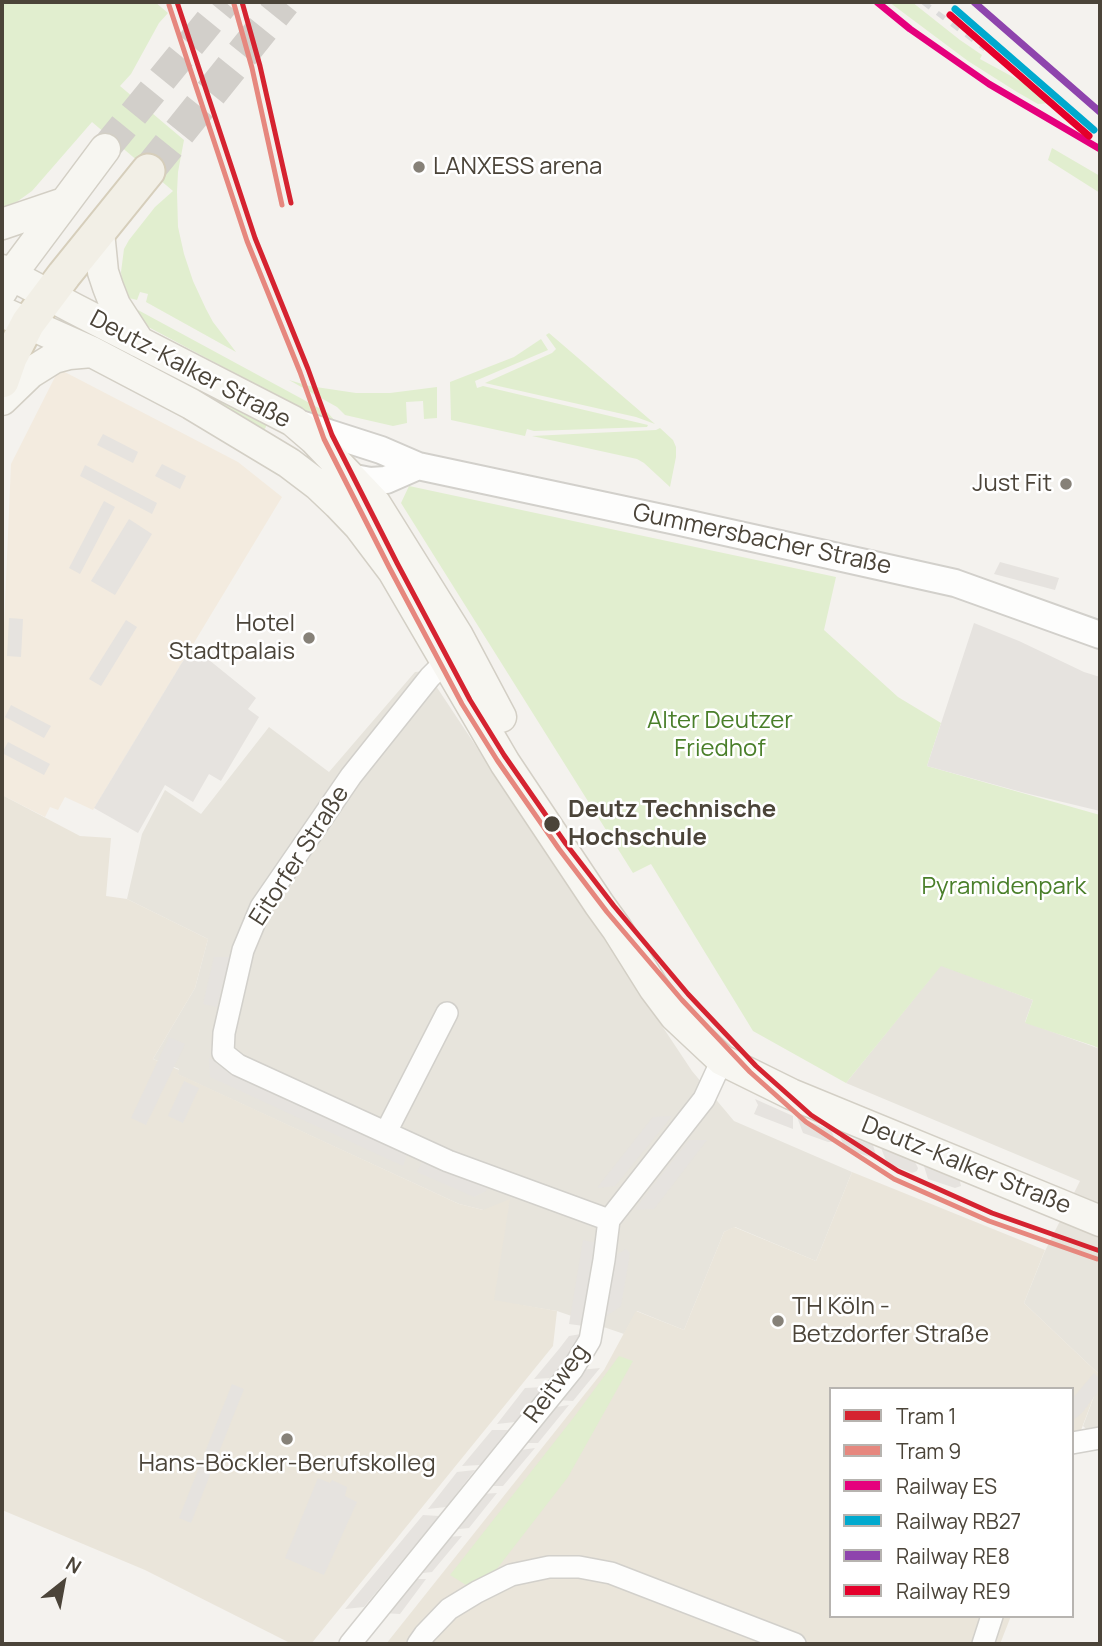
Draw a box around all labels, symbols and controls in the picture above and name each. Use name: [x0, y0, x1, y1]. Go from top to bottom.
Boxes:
place label: LANXESS arena: [433, 153, 602, 181]
marker: LANXESS arena: [411, 159, 427, 175]
street label: Deutz-Kalker Straße: [85, 305, 295, 435]
place label: Just Fit: [972, 470, 1052, 498]
marker: Just Fit: [1058, 476, 1074, 492]
street label: Gummersbacher Straße: [630, 499, 894, 581]
place label: Hotel Stadtpalais: [169, 610, 295, 666]
marker: Hotel Stadtpalais: [301, 630, 317, 646]
park label: Alter Deutzer Friedhof: [647, 707, 793, 763]
street label: Eitorfer Straße: [244, 781, 356, 931]
place label: Deutz Technische Hochschule: [568, 796, 776, 852]
marker: Deutz Technische Hochschule: [542, 814, 562, 834]
park label: Pyramidenpark: [922, 873, 1086, 901]
street label: Deutz-Kalker Straße: [857, 1111, 1075, 1221]
place label: TH Köln - Betzdorfer Straße: [792, 1293, 989, 1349]
marker: TH Köln - Betzdorfer Straße: [770, 1313, 786, 1329]
street label: Reitweg: [519, 1339, 595, 1429]
legend: [829, 1387, 1074, 1618]
text: Tram 1: [896, 1402, 957, 1430]
marker: Hans-Böckler-Berufskolleg: [279, 1431, 295, 1447]
text: Tram 9: [896, 1437, 961, 1465]
place label: Hans-Böckler-Berufskolleg: [138, 1450, 436, 1478]
text: Railway ES: [896, 1472, 997, 1500]
text: Railway RB27: [896, 1507, 1021, 1535]
text: Railway RE8: [896, 1542, 1010, 1570]
north arrow: [28, 1548, 98, 1618]
text: N: [61, 1550, 86, 1580]
text: Railway RE9: [896, 1577, 1011, 1605]

